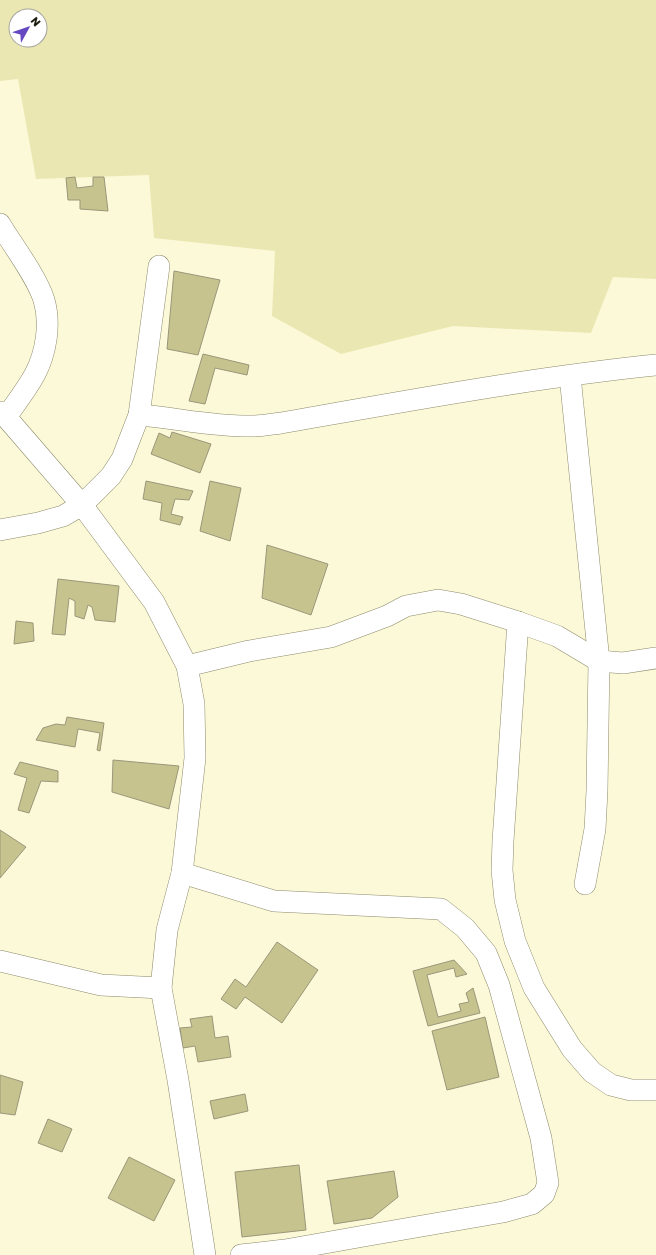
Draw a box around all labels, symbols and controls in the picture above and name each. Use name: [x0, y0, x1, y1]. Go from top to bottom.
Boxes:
north arrow: [8, 8, 48, 48]
text: N: [28, 14, 44, 29]

